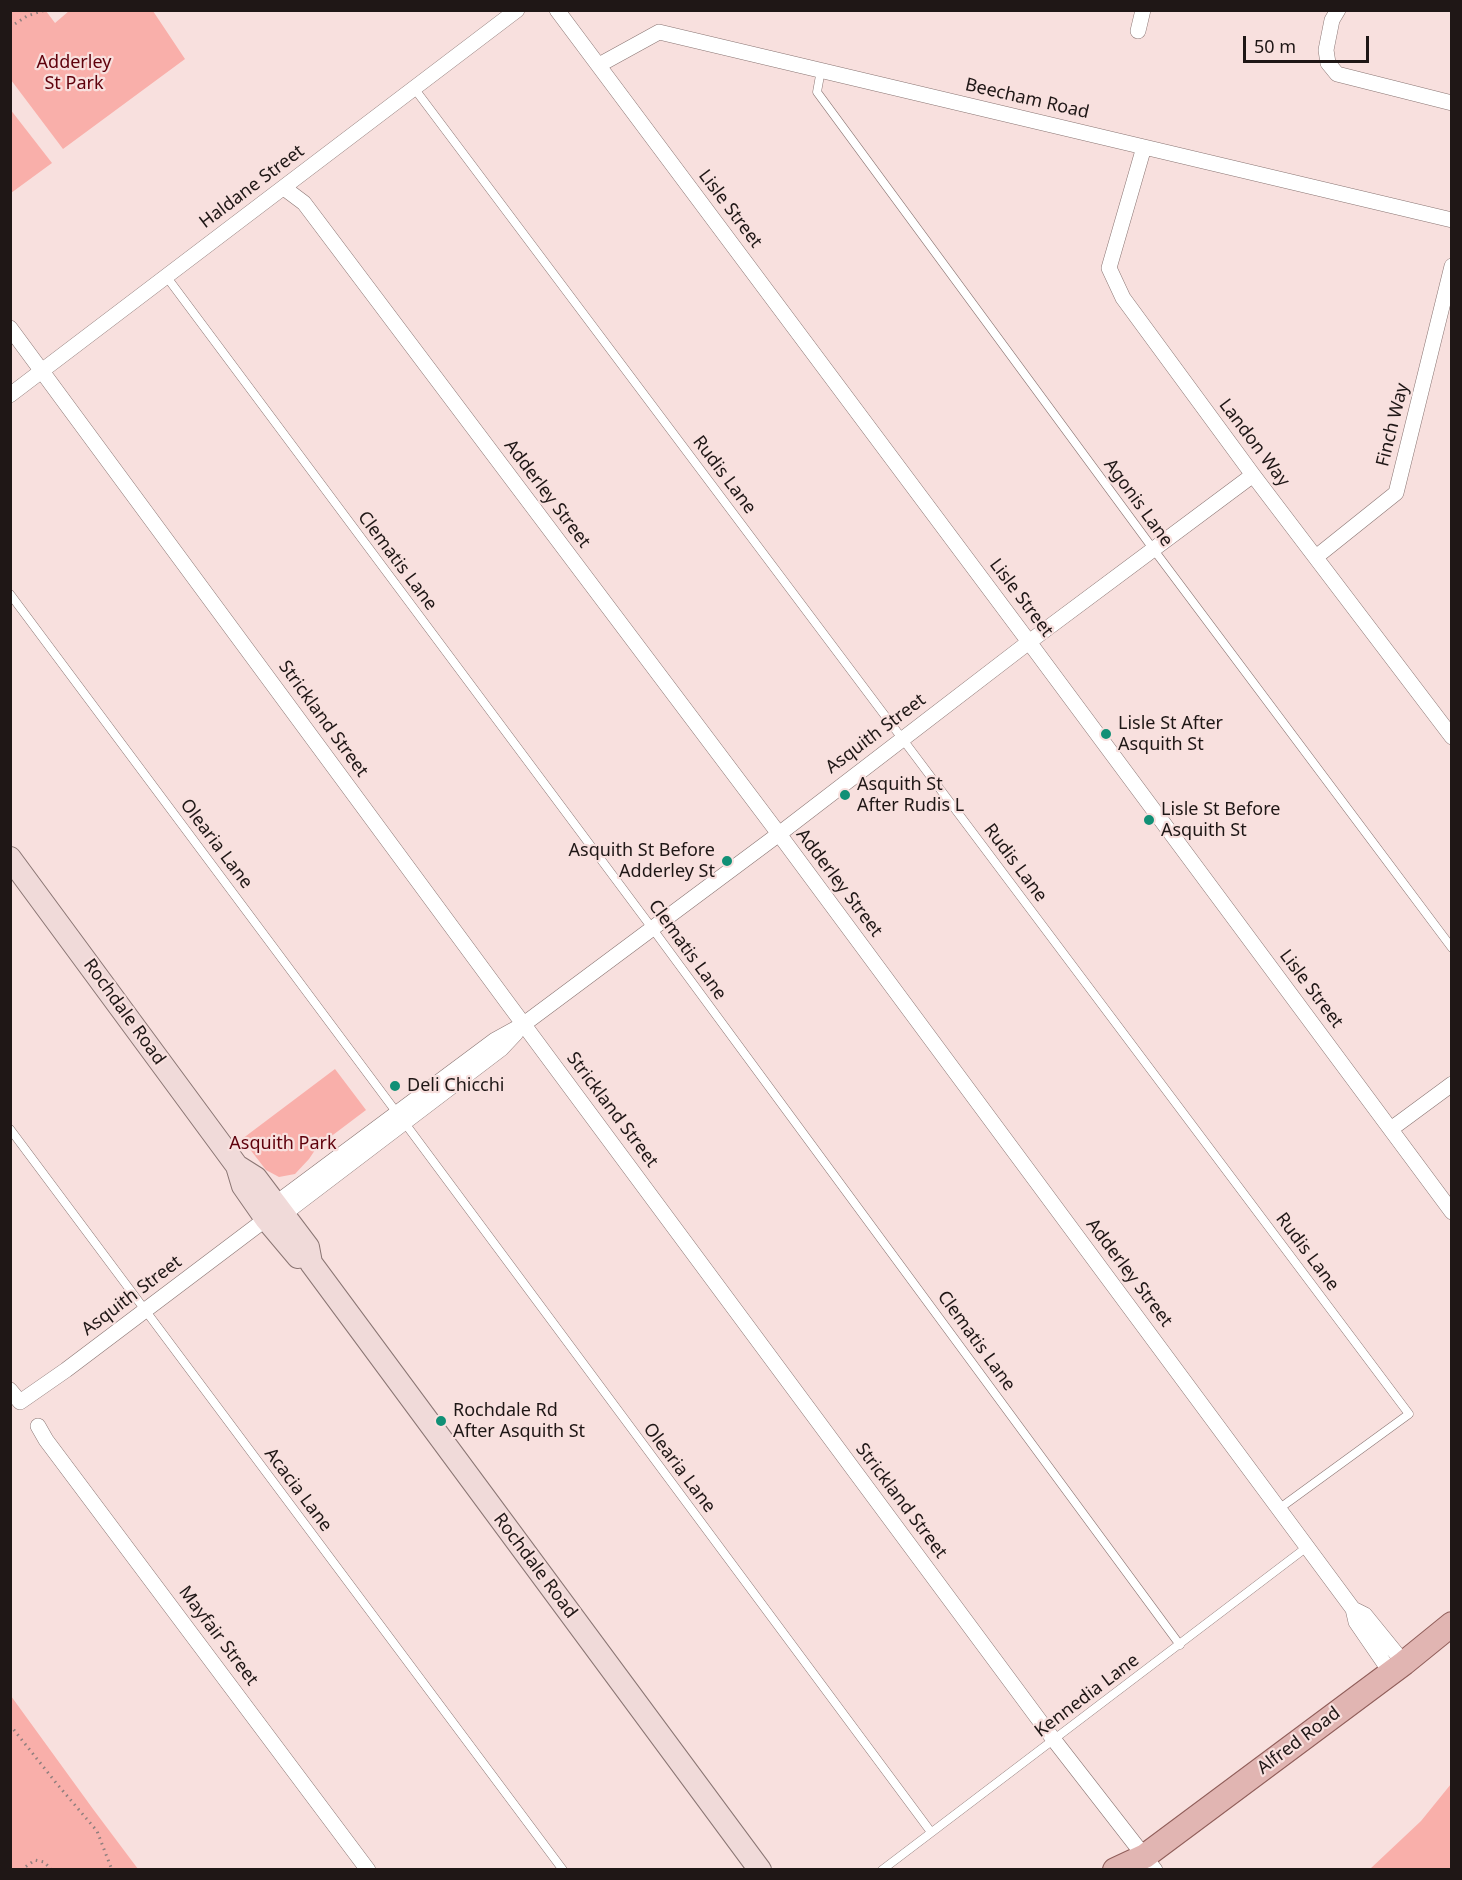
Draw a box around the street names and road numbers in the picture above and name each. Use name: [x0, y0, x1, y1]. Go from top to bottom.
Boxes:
street label: Beecham Road: [963, 74, 1091, 124]
street label: Haldane Street: [195, 141, 309, 233]
street label: Lisle Street: [694, 166, 766, 252]
street label: Finch Way: [1372, 381, 1414, 469]
street label: Landon Way: [1214, 395, 1294, 491]
street label: Rudis Lane: [688, 432, 760, 518]
street label: Adderley Street: [499, 436, 595, 552]
street label: Agonis Lane: [1099, 455, 1177, 551]
street label: Clematis Lane: [353, 507, 441, 615]
street label: Lisle Street: [985, 555, 1057, 641]
street label: Strickland Street: [274, 657, 372, 781]
street label: Asquith Street: [822, 689, 930, 779]
street label: Olearia Lane: [175, 795, 257, 893]
street label: Rudis Lane: [979, 820, 1051, 906]
street label: Adderley Street: [791, 825, 887, 941]
street label: Clematis Lane: [643, 896, 731, 1004]
street label: Lisle Street: [1275, 946, 1347, 1032]
street label: Rochdale Road: [78, 955, 170, 1069]
street label: Strickland Street: [562, 1048, 662, 1172]
street label: Rudis Lane: [1271, 1209, 1343, 1295]
street label: Adderley Street: [1081, 1215, 1177, 1331]
street label: Asquith Street: [78, 1251, 186, 1341]
street label: Clematis Lane: [932, 1287, 1020, 1395]
street label: Olearia Lane: [638, 1419, 720, 1517]
street label: Strickland Street: [851, 1439, 951, 1563]
street label: Acacia Lane: [260, 1444, 336, 1536]
street label: Rochdale Road: [489, 1509, 581, 1623]
street label: Mayfair Street: [174, 1582, 262, 1690]
street label: Kennedia Lane: [1031, 1650, 1143, 1742]
street label: Alfred Road: [1253, 1703, 1345, 1779]

